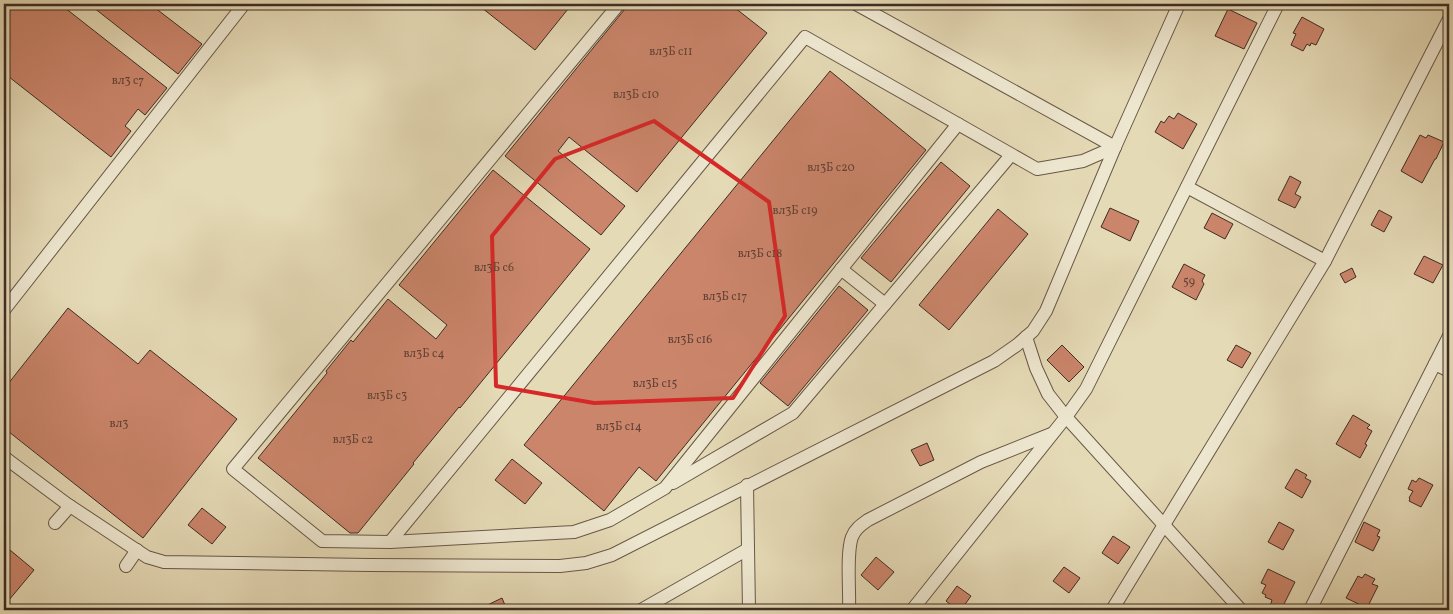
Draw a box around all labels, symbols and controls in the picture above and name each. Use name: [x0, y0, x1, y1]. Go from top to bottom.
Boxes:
house number: вл3Б с11: [649, 44, 693, 60]
house number: вл3 с7: [112, 73, 144, 89]
house number: вл3Б с10: [613, 87, 659, 103]
house number: вл3Б с20: [807, 160, 855, 176]
house number: вл3Б с19: [773, 203, 817, 219]
house number: вл3Б с18: [738, 246, 782, 262]
house number: вл3Б с6: [474, 260, 514, 276]
house number: 59: [1183, 274, 1195, 290]
house number: вл3Б с17: [703, 289, 747, 305]
house number: вл3Б с16: [668, 332, 712, 348]
house number: вл3Б с4: [403, 346, 445, 362]
house number: вл3Б с15: [633, 376, 677, 392]
house number: вл3Б с3: [367, 388, 407, 404]
house number: вл3: [110, 416, 128, 432]
house number: вл3Б с14: [596, 419, 642, 435]
house number: вл3Б с2: [333, 432, 373, 448]

